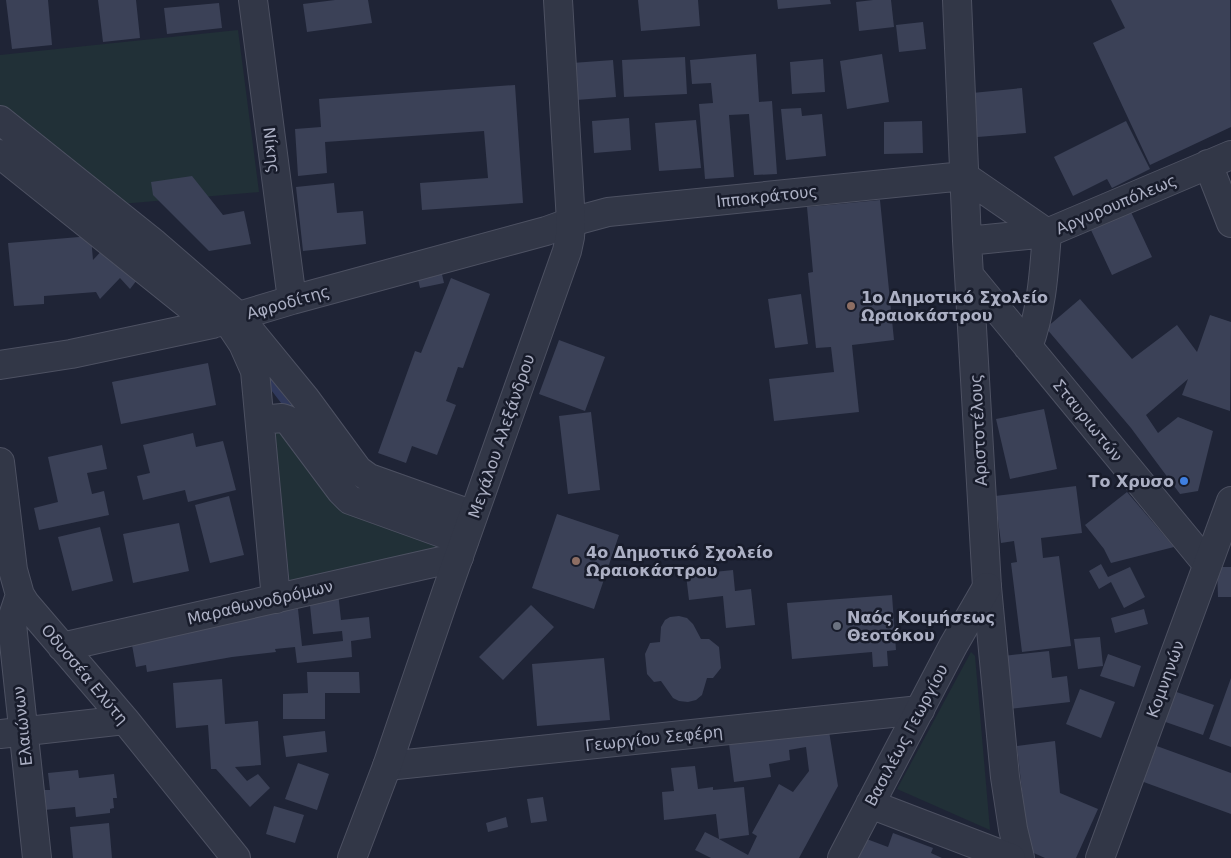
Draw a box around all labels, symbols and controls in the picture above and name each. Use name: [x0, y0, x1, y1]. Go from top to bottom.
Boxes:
street label: Νίκης: [259, 126, 284, 174]
street label: Αργυρουπόλεως: [1053, 170, 1179, 238]
street label: Ιπποκράτους: [715, 182, 819, 211]
street label: Αφροδίτης: [244, 282, 332, 323]
place label: 1ο Δημοτικό Σχολείο Ωραιοκάστρου: [861, 288, 1048, 325]
marker: 1ο Δημοτικό Σχολείο Ωραιοκάστρου: [845, 300, 857, 312]
street label: Μεγάλου Αλεξάνδρου: [464, 352, 539, 521]
street label: Αριστοτέλους: [966, 373, 991, 487]
street label: Σταυριωτών: [1049, 375, 1127, 465]
place label: Το Χρυσο: [1088, 472, 1174, 491]
marker: Το Χρυσο: [1178, 475, 1190, 487]
place label: 4ο Δημοτικό Σχολείο Ωραιοκάστρου: [586, 543, 773, 580]
marker: 4ο Δημοτικό Σχολείο Ωραιοκάστρου: [570, 555, 582, 567]
street label: Μαραθωνοδρόμων: [185, 576, 335, 629]
place label: Ναός Κοιμήσεως Θεοτόκου: [847, 608, 995, 645]
street label: Οδυσσέα Ελύτη: [37, 620, 132, 728]
marker: Ναός Κοιμήσεως Θεοτόκου: [831, 620, 843, 632]
street label: Κομνηνών: [1143, 638, 1188, 720]
street label: Βασιλέως Γεωργίου: [861, 661, 952, 810]
street label: Ελαιώνων: [9, 685, 36, 767]
street label: Γεωργίου Σεφέρη: [584, 722, 724, 755]

